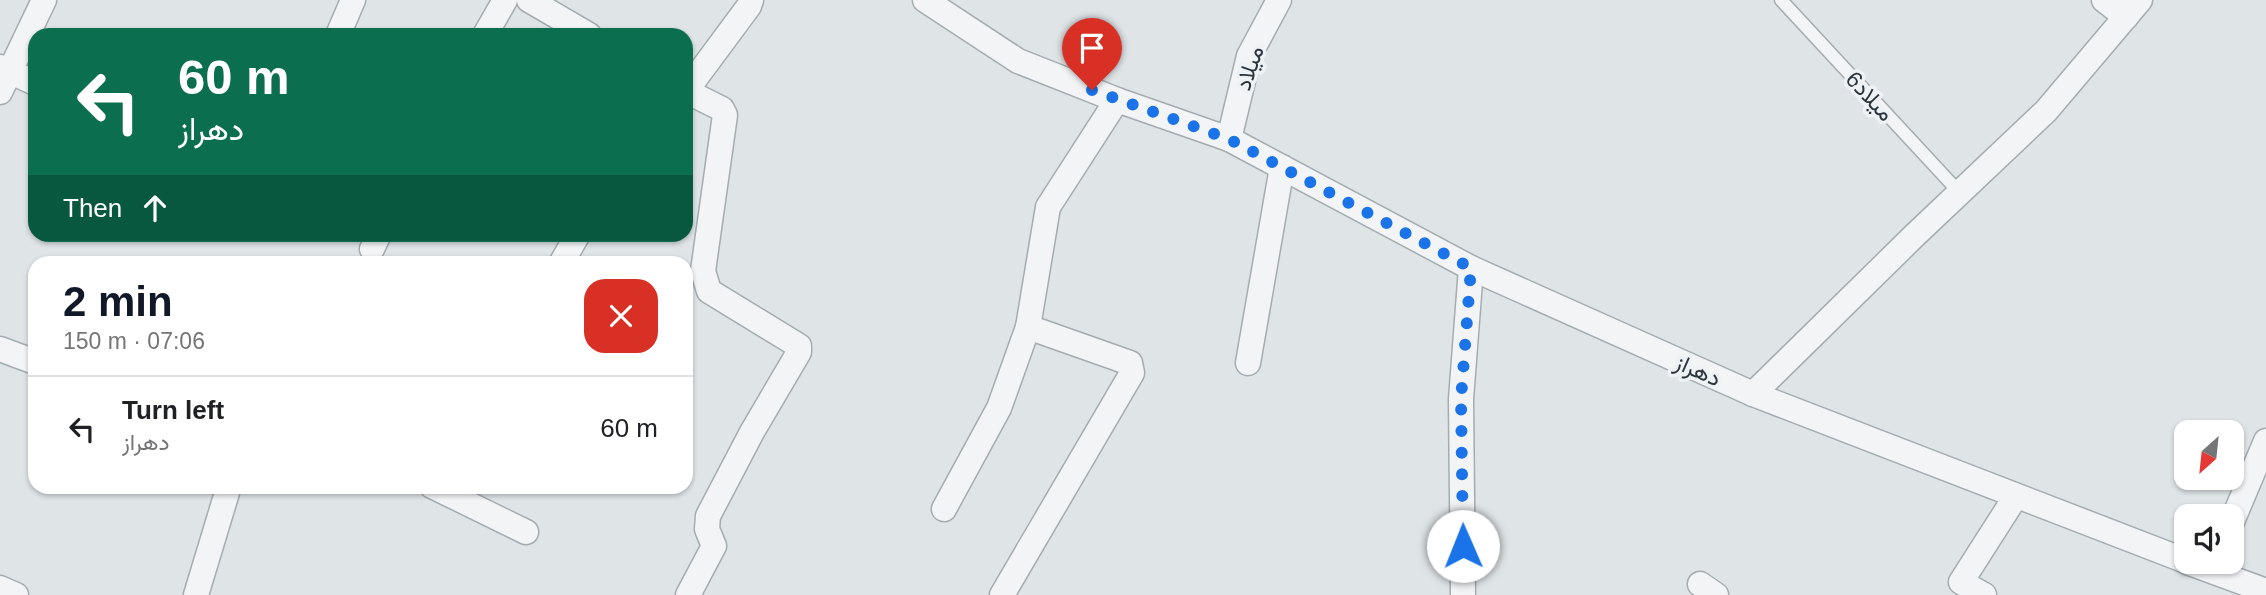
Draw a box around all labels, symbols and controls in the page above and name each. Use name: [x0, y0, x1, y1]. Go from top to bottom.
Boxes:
pin: [1062, 18, 1122, 90]
icon: arrive: [1073, 29, 1111, 67]
street label: میلاد: [1229, 42, 1269, 94]
text: 60 m: [178, 50, 290, 104]
icon: left: [63, 56, 154, 147]
street label: میلاد6: [1841, 66, 1899, 126]
text: دهراز: [178, 111, 244, 147]
icon: ahead: [136, 189, 174, 227]
text: Then: [63, 193, 122, 223]
text: 2 min: [63, 278, 173, 325]
button: close: [584, 279, 658, 353]
text: 150 m · 07:06: [63, 328, 205, 354]
street label: دهراز: [1669, 348, 1725, 393]
text: Turn left: [122, 395, 224, 425]
icon: left: [63, 410, 101, 448]
text: 60 m: [600, 413, 658, 443]
north arrow: [2174, 420, 2244, 490]
map controls: [2174, 420, 2244, 574]
text: دهراز: [122, 429, 170, 455]
button: sound: [2174, 504, 2244, 574]
position arrow: [1426, 509, 1500, 583]

